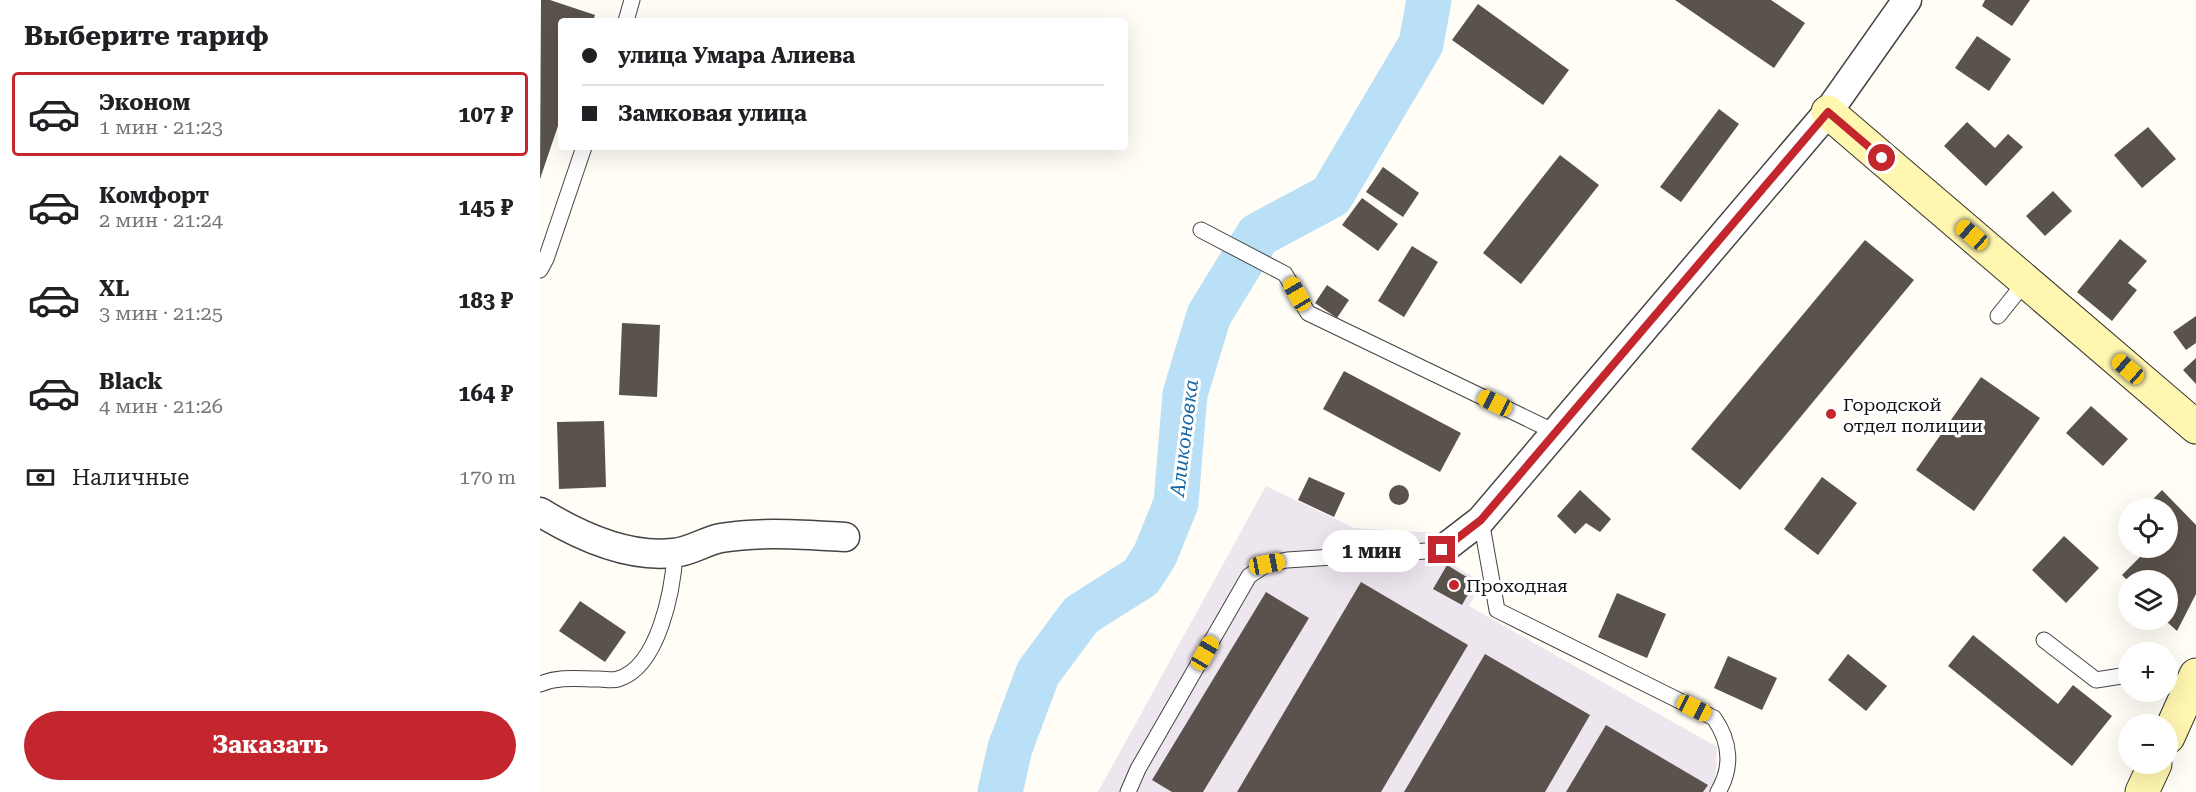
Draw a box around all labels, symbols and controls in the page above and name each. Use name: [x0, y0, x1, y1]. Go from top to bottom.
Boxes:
text: Выберите тариф: [24, 20, 269, 52]
text: улица Умара Алиева: [618, 43, 855, 68]
icon: car: [27, 87, 81, 141]
text: Эконом: [99, 90, 190, 115]
text: Замковая улица: [618, 101, 807, 126]
text: 107 ₽: [458, 102, 513, 127]
text: 1 мин · 21:23: [99, 115, 223, 139]
route start: [1868, 144, 1895, 171]
icon: car: [27, 180, 81, 234]
text: Комфорт: [99, 183, 209, 208]
text: 145 ₽: [458, 195, 513, 220]
text: 2 мин · 21:24: [99, 208, 223, 232]
car: [1953, 216, 1991, 254]
icon: car: [27, 273, 81, 327]
car: [1280, 274, 1314, 314]
text: XL: [99, 276, 129, 301]
text: 183 ₽: [458, 288, 513, 313]
text: 3 мин · 21:25: [99, 301, 223, 325]
car: [2109, 350, 2147, 388]
icon: car: [27, 366, 81, 420]
text: Black: [99, 369, 163, 394]
water label: Аликоновка: [1165, 378, 1203, 499]
text: 164 ₽: [458, 381, 513, 406]
car: [1475, 387, 1515, 419]
text: 4 мин · 21:26: [99, 394, 223, 418]
place label: Городской отдел полиции: [1843, 394, 1983, 436]
marker: Городской отдел полиции: [1824, 407, 1838, 421]
icon: cash: [24, 461, 57, 494]
text: Наличные: [72, 465, 189, 490]
text: 170 m: [459, 465, 516, 489]
map controls: [2118, 498, 2178, 774]
button: locate: [2118, 498, 2178, 558]
callout: 1 мин: [1322, 529, 1421, 571]
route end: [1428, 536, 1455, 563]
text: 1 мин: [1342, 539, 1401, 563]
car: [1248, 552, 1286, 576]
button: layers: [2118, 570, 2178, 630]
place label: Проходная: [1466, 575, 1568, 596]
marker: Проходная: [1447, 578, 1461, 592]
car: [1188, 633, 1222, 673]
button: +: [2118, 642, 2178, 702]
car: [1674, 692, 1714, 724]
button: Заказать: [24, 711, 516, 780]
button: −: [2118, 714, 2178, 774]

